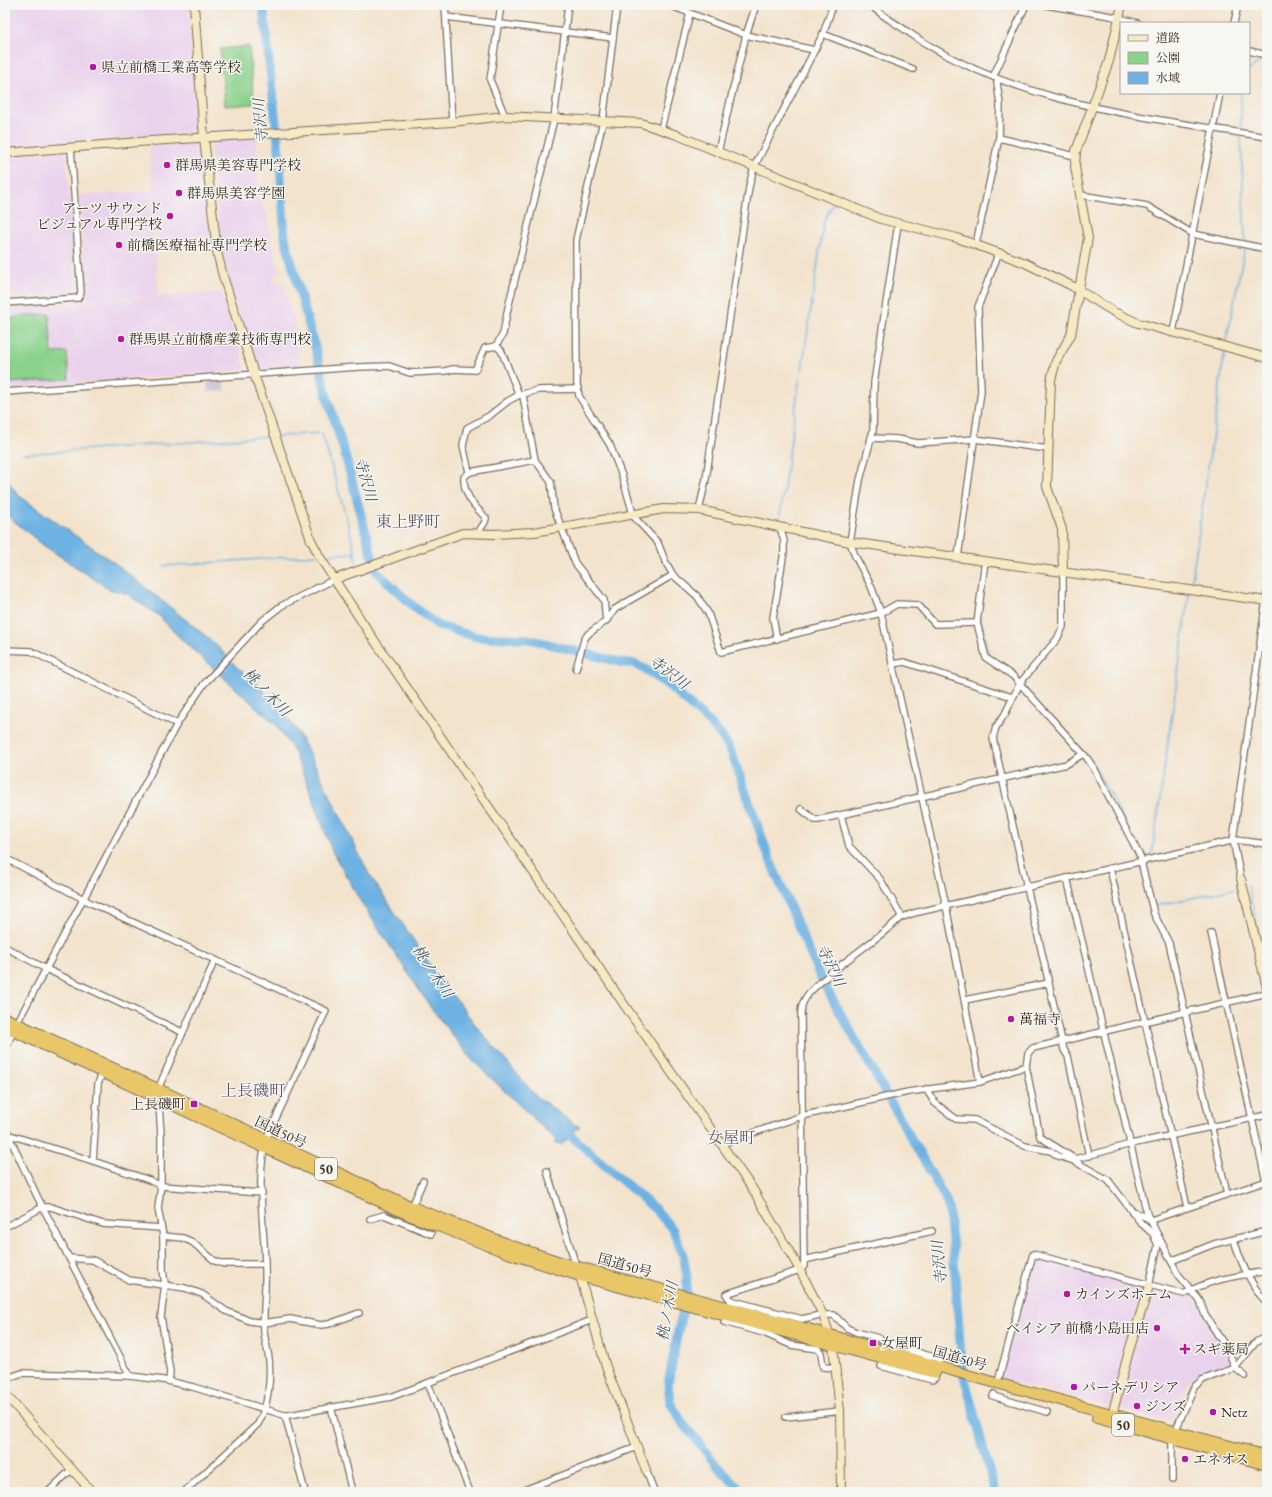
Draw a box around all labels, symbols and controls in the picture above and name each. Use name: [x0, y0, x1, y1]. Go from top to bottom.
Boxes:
legend: [1120, 22, 1250, 94]
text: 道路: [1156, 30, 1180, 46]
text: 公園: [1156, 50, 1180, 66]
place label: 県立前橋工業高等学校: [101, 58, 241, 76]
marker: 県立前橋工業高等学校: [88, 62, 98, 72]
text: 水域: [1156, 70, 1180, 86]
water label: 寺沢川: [248, 96, 271, 144]
place label: 群馬県美容専門学校: [175, 156, 301, 174]
marker: 群馬県美容専門学校: [162, 160, 172, 170]
place label: 群馬県美容学園: [187, 184, 285, 202]
marker: 群馬県美容学園: [174, 188, 184, 198]
place label: アーツ サウンド ビジュアル専門学校: [37, 199, 162, 233]
marker: アーツ サウンド ビジュアル専門学校: [165, 211, 175, 221]
place label: 前橋医療福祉専門学校: [127, 236, 267, 254]
marker: 前橋医療福祉専門学校: [114, 240, 124, 250]
place label: 群馬県立前橋産業技術専門校: [129, 330, 311, 348]
marker: 群馬県立前橋産業技術専門校: [116, 334, 126, 344]
water label: 寺沢川: [351, 455, 382, 505]
district label: 東上野町: [376, 511, 440, 532]
water label: 寺沢川: [645, 651, 694, 694]
water label: 桃ノ木川: [239, 664, 296, 722]
water label: 桃ノ木川: [408, 941, 459, 1003]
water label: 寺沢川: [813, 941, 850, 991]
place label: 萬福寺: [1019, 1010, 1061, 1028]
marker: 萬福寺: [1006, 1014, 1016, 1024]
district label: 上長磯町: [221, 1080, 285, 1101]
place label: 上長磯町: [130, 1095, 186, 1113]
marker: 上長磯町: [189, 1099, 199, 1109]
street label: 国道50号: [252, 1112, 310, 1152]
district label: 女屋町: [707, 1127, 755, 1148]
road number: 50: [315, 1158, 337, 1180]
water label: 寺沢川: [927, 1238, 951, 1286]
street label: 国道50号: [596, 1249, 654, 1281]
water label: 桃ノ木川: [652, 1278, 682, 1342]
place label: カインズホーム: [1075, 1285, 1172, 1303]
marker: カインズホーム: [1062, 1289, 1072, 1299]
place label: ベイシア 前橋小島田店: [1006, 1319, 1149, 1337]
marker: ベイシア 前橋小島田店: [1152, 1323, 1162, 1333]
place label: 女屋町: [881, 1334, 923, 1352]
marker: 女屋町: [868, 1338, 878, 1348]
place label: スギ薬局: [1193, 1340, 1249, 1358]
street label: 国道50号: [931, 1342, 989, 1374]
marker: スギ薬局: [1180, 1344, 1190, 1354]
place label: パーネデリシア: [1082, 1378, 1179, 1396]
marker: パーネデリシア: [1069, 1382, 1079, 1392]
place label: ジンズ: [1145, 1397, 1186, 1415]
marker: ジンズ: [1132, 1401, 1142, 1411]
place label: Netz: [1221, 1403, 1248, 1421]
marker: Netz: [1208, 1407, 1218, 1417]
road number: 50: [1112, 1414, 1134, 1436]
place label: エネオス: [1193, 1450, 1249, 1468]
marker: エネオス: [1180, 1454, 1190, 1464]

